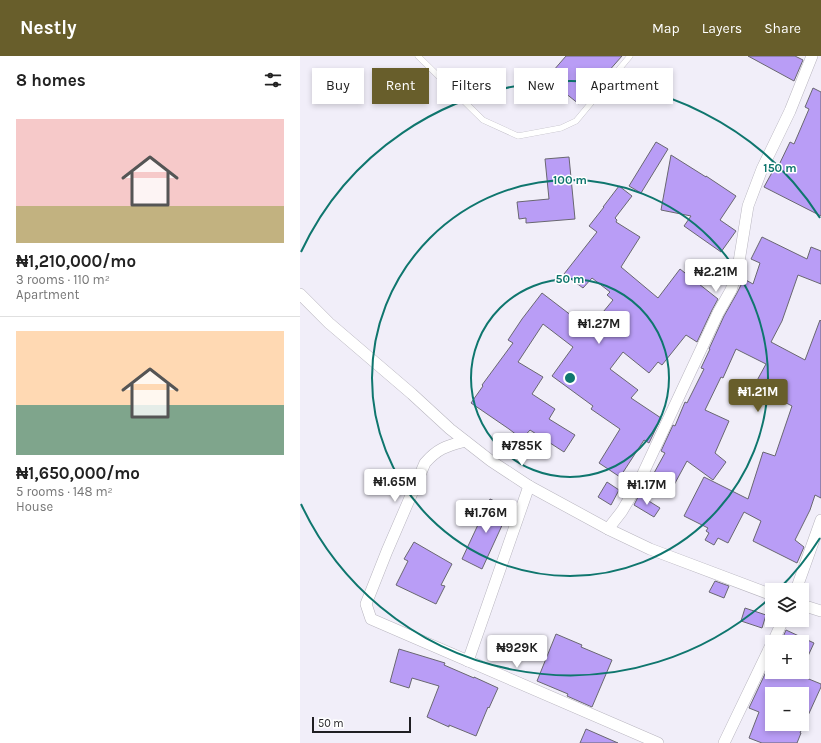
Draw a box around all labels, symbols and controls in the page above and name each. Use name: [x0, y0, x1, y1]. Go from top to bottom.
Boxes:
text: Nestly: [20, 17, 77, 39]
text: Map: [652, 20, 680, 37]
text: Layers: [702, 20, 742, 37]
text: Share: [764, 20, 801, 37]
chip: Buy: [312, 68, 364, 104]
chip: Rent: [372, 68, 429, 104]
chip: Filters: [437, 68, 506, 104]
chip: New: [514, 68, 568, 104]
chip: Apartment: [576, 68, 673, 104]
icon: filters: [262, 69, 284, 91]
text: 8 homes: [16, 70, 86, 90]
icon: home: [114, 145, 186, 217]
text: 150 m: [763, 161, 797, 175]
text: 100 m: [553, 173, 587, 187]
text: ₦1,210,000/mo: [16, 251, 136, 271]
pin: ₦2.21M: [683, 259, 749, 293]
text: ₦2.21M: [694, 264, 738, 279]
text: 3 rooms · 110 m²: [16, 272, 110, 287]
text: 50 m: [556, 272, 585, 286]
text: Apartment: [16, 287, 79, 302]
pin: ₦1.27M: [566, 311, 632, 345]
text: ₦1.27M: [578, 316, 620, 331]
icon: home: [114, 357, 186, 429]
centre of rings: [563, 371, 577, 385]
pin: ₦1.21M: [725, 379, 791, 413]
text: ₦1.21M: [738, 384, 778, 399]
pin: ₦785K: [494, 433, 550, 467]
text: ₦785K: [502, 438, 542, 453]
text: ₦1,650,000/mo: [16, 463, 140, 483]
pin: ₦1.65M: [362, 469, 428, 503]
pin: ₦1.17M: [614, 472, 680, 506]
text: ₦1.65M: [373, 474, 417, 489]
text: ₦1.17M: [627, 477, 667, 492]
text: 5 rooms · 148 m²: [16, 484, 113, 499]
text: House: [16, 499, 53, 514]
pin: ₦1.76M: [453, 500, 519, 534]
text: ₦1.76M: [465, 505, 507, 520]
map controls: [765, 583, 809, 731]
button: layers: [765, 583, 809, 627]
pin: ₦929K: [489, 635, 545, 669]
button: +: [765, 635, 809, 679]
text: ₦929K: [496, 640, 538, 655]
button: −: [765, 687, 809, 731]
scale bar: [312, 715, 411, 734]
text: 50 m: [318, 717, 344, 730]

